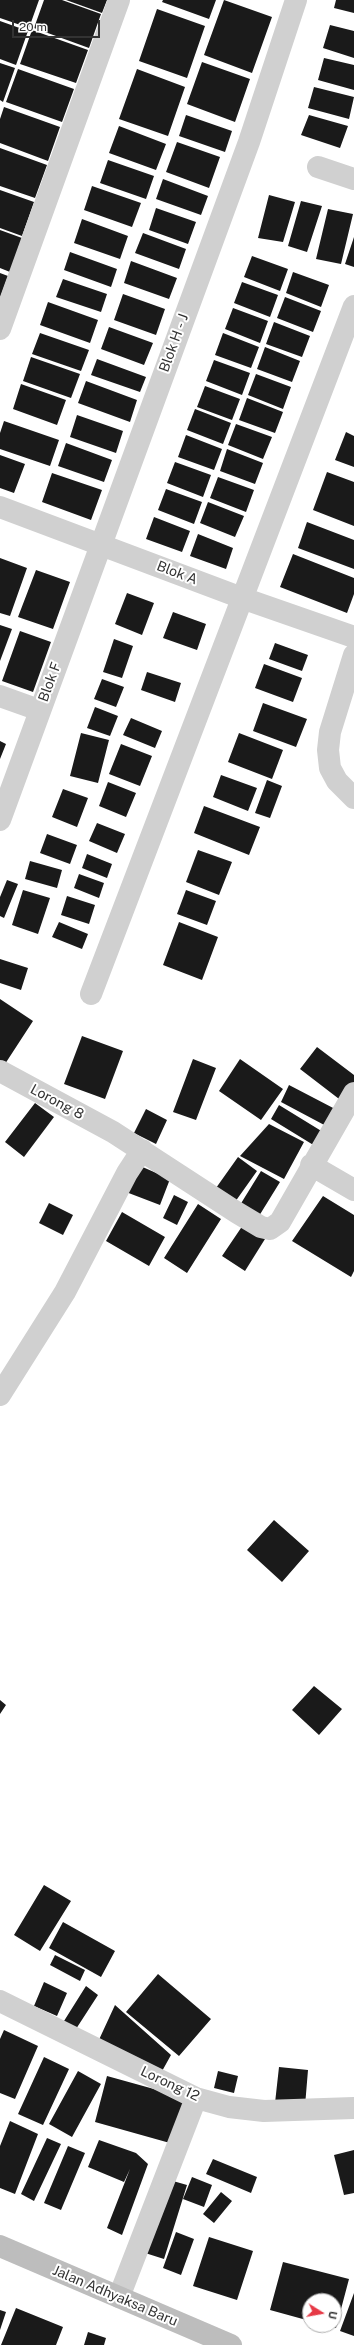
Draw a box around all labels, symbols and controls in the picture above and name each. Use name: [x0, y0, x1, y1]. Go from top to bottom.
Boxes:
scale bar: [14, 12, 102, 38]
text: 20 m: [19, 20, 47, 34]
street label: Blok H - J: [156, 312, 192, 374]
street label: Blok A: [154, 558, 200, 588]
street label: Blok F: [35, 660, 65, 704]
street label: Lorong 8: [27, 1081, 87, 1123]
street label: Lorong 12: [138, 2063, 202, 2105]
street label: Jalan Adhyaksa Baru: [50, 2262, 180, 2330]
north arrow: [302, 2293, 342, 2333]
text: U: [326, 2310, 339, 2320]

